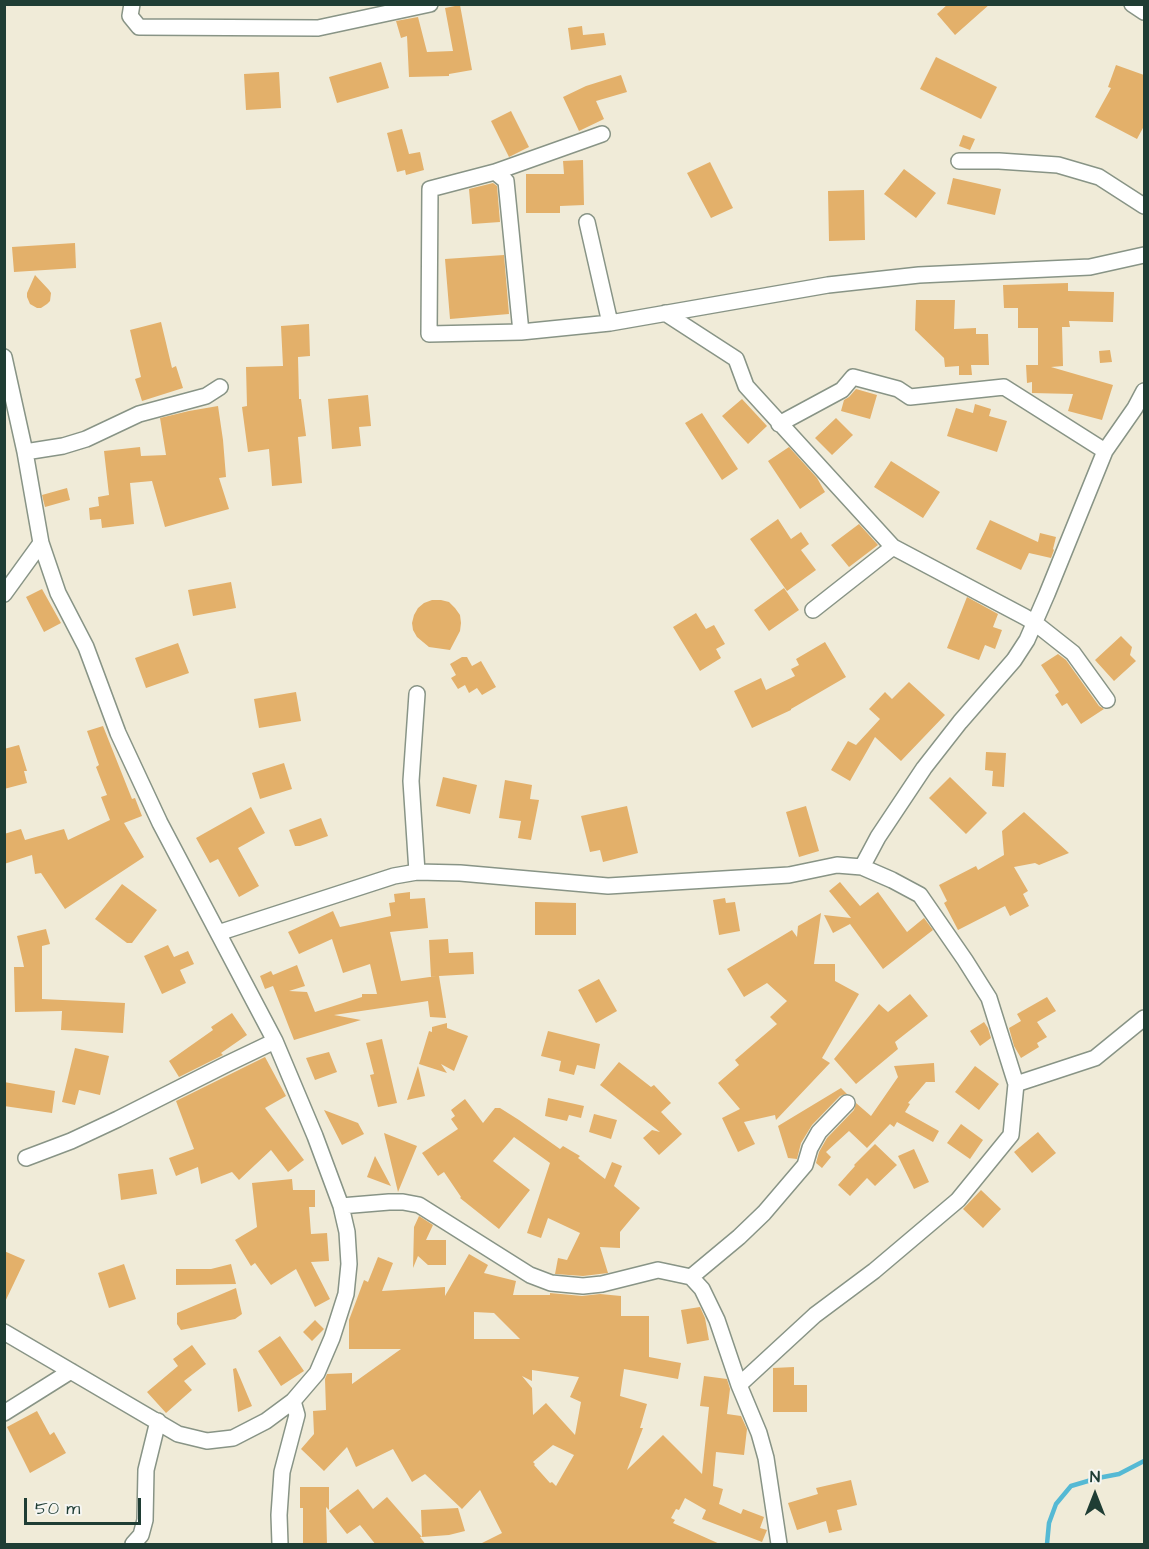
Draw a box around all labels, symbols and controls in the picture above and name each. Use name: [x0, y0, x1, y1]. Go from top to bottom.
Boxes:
north arrow: [1065, 1465, 1125, 1525]
text: N: [1090, 1466, 1100, 1488]
scale bar: [27, 1486, 144, 1524]
text: 50 m: [35, 1496, 80, 1521]

